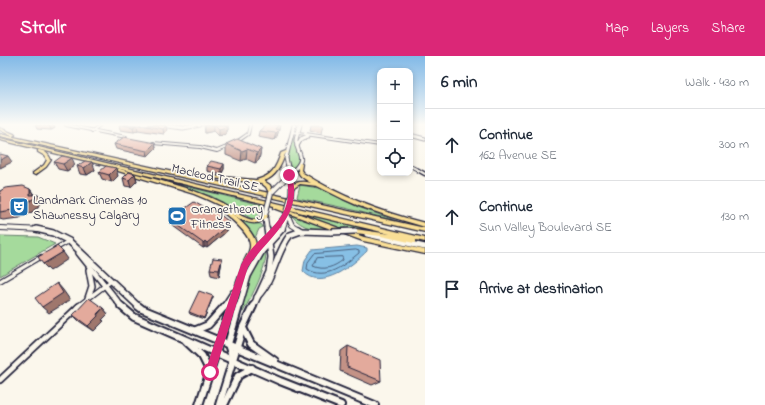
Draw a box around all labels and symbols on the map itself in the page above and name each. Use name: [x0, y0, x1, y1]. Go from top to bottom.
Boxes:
street label: Macleod Trail SE: [170, 159, 260, 197]
route end: [280, 166, 298, 184]
place label: Landmark Cinemas 10 Shawnessy Calgary: [33, 191, 147, 226]
theatre icon: Landmark Cinemas 10 Shawnessy Calgary: [8, 196, 30, 218]
place label: Orangetheory Fitness: [190, 200, 263, 234]
sports icon: Orangetheory Fitness: [166, 205, 188, 227]
route start: [201, 363, 219, 381]

